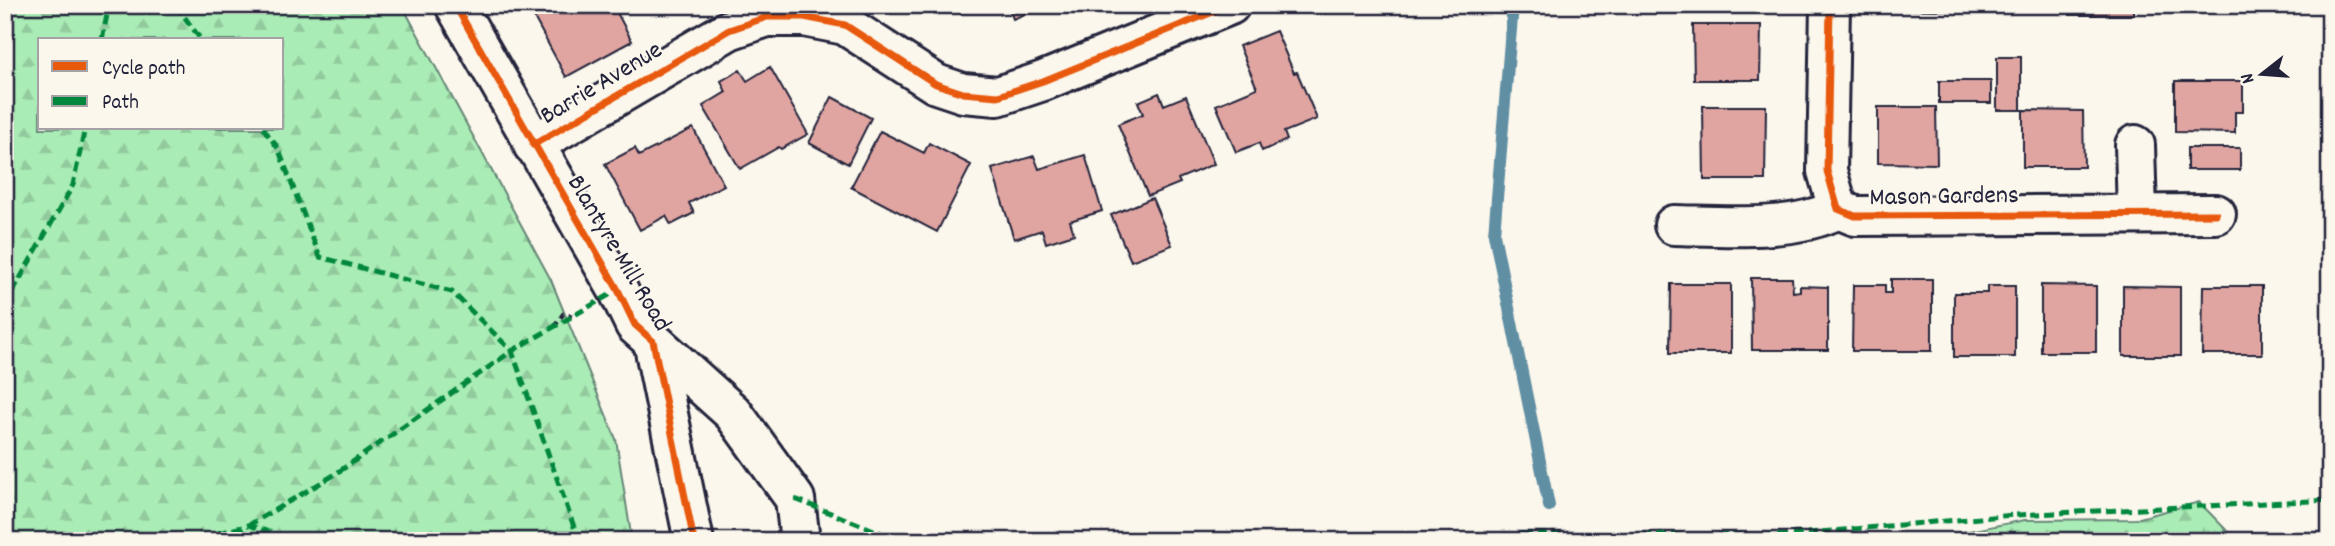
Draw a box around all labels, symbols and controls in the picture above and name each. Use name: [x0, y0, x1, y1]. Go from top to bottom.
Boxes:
street label: Barrie Avenue: [534, 33, 670, 135]
legend: [38, 38, 284, 130]
north arrow: [2226, 38, 2296, 108]
text: Cycle path: [102, 55, 185, 85]
text: N: [2235, 70, 2263, 86]
text: Path: [102, 89, 139, 119]
street label: Blantyre Mill Road: [557, 168, 679, 339]
street label: Mason Gardens: [1869, 178, 2019, 217]

